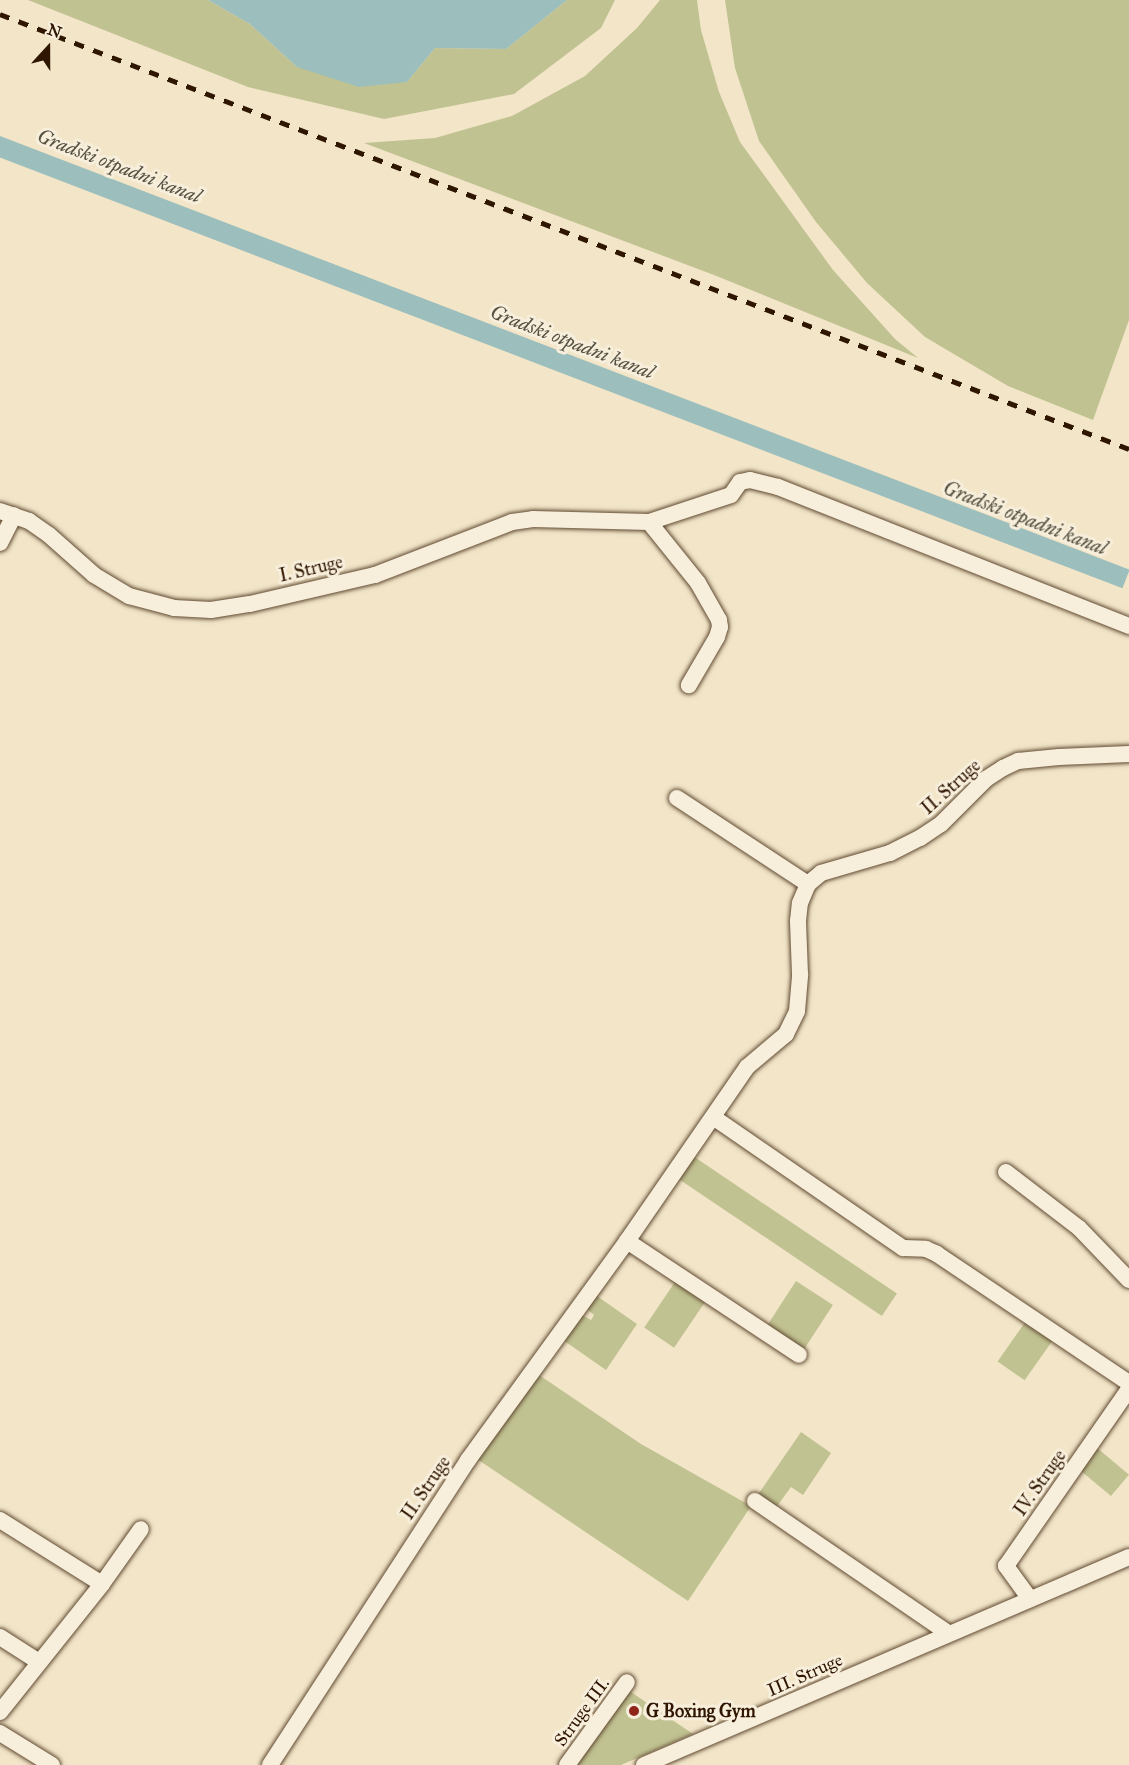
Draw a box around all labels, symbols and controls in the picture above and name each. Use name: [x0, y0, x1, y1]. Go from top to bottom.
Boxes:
north arrow: [18, 18, 78, 78]
text: N: [45, 19, 64, 42]
water label: Gradski otpadni kanal: [34, 124, 204, 208]
water label: Gradski otpadni kanal: [487, 300, 657, 384]
water label: Gradski otpadni kanal: [940, 476, 1110, 560]
street label: I. Struge: [277, 551, 345, 587]
street label: II. Struge: [917, 755, 985, 819]
street label: IV. Struge: [1009, 1446, 1071, 1520]
street label: II. Struge: [397, 1452, 455, 1524]
street label: III. Struge: [764, 1649, 846, 1701]
street label: Struge III.: [550, 1673, 614, 1751]
place label: G Boxing Gym: [646, 1700, 756, 1722]
marker: G Boxing Gym: [627, 1704, 641, 1718]

